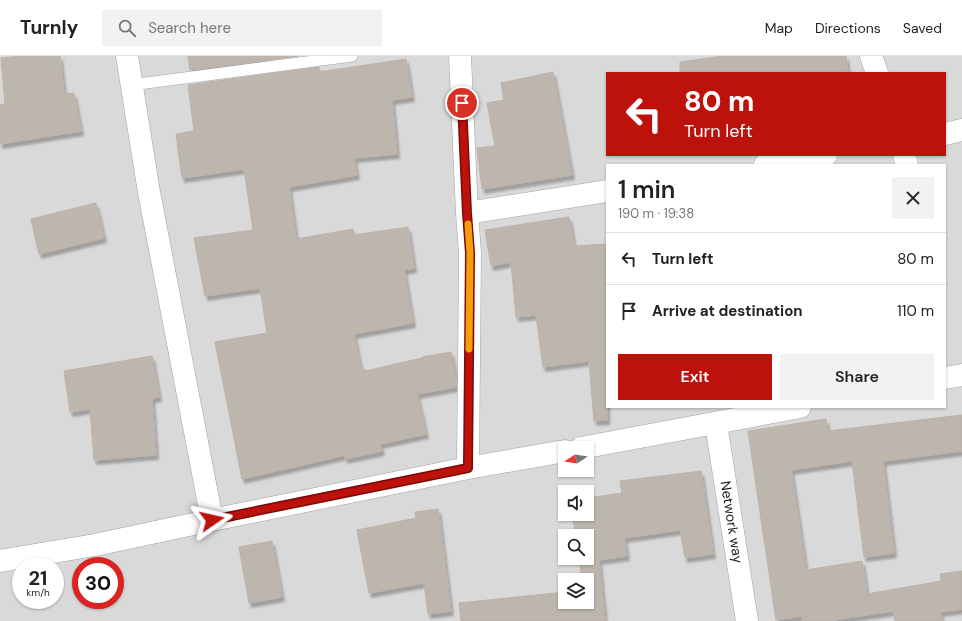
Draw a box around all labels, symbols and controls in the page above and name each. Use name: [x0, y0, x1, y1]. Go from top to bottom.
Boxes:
search box: [102, 10, 382, 46]
text: Turnly: [20, 15, 78, 40]
icon: search: [116, 17, 138, 39]
text: Search here: [148, 18, 231, 38]
text: Map: [765, 19, 793, 37]
text: Directions: [815, 19, 881, 37]
text: Saved: [903, 19, 942, 37]
text: 80 m: [684, 83, 754, 120]
pin: [445, 86, 479, 120]
icon: left: [618, 88, 670, 140]
icon: arrive: [451, 92, 473, 114]
text: Turn left: [684, 119, 753, 143]
text: 1 min: [618, 174, 675, 205]
button: close: [892, 177, 934, 219]
text: 190 m · 19:38: [618, 205, 694, 222]
icon: left: [618, 248, 640, 270]
text: Turn left: [652, 249, 713, 269]
text: 80 m: [897, 249, 934, 269]
icon: arrive: [618, 300, 640, 322]
text: Arrive at destination: [652, 301, 803, 321]
text: 110 m: [897, 301, 934, 321]
button: Exit: [618, 354, 772, 400]
button: Share: [780, 354, 934, 400]
north arrow: [558, 441, 594, 477]
map controls: [558, 441, 594, 609]
street label: Network way: [717, 480, 747, 565]
button: sound: [558, 485, 594, 521]
position arrow: [191, 499, 233, 541]
button: search: [558, 529, 594, 565]
speed limit sign: 30: [72, 557, 124, 609]
text: 21: [29, 565, 47, 591]
button: layers: [558, 573, 594, 609]
text: km/h: [26, 586, 50, 599]

